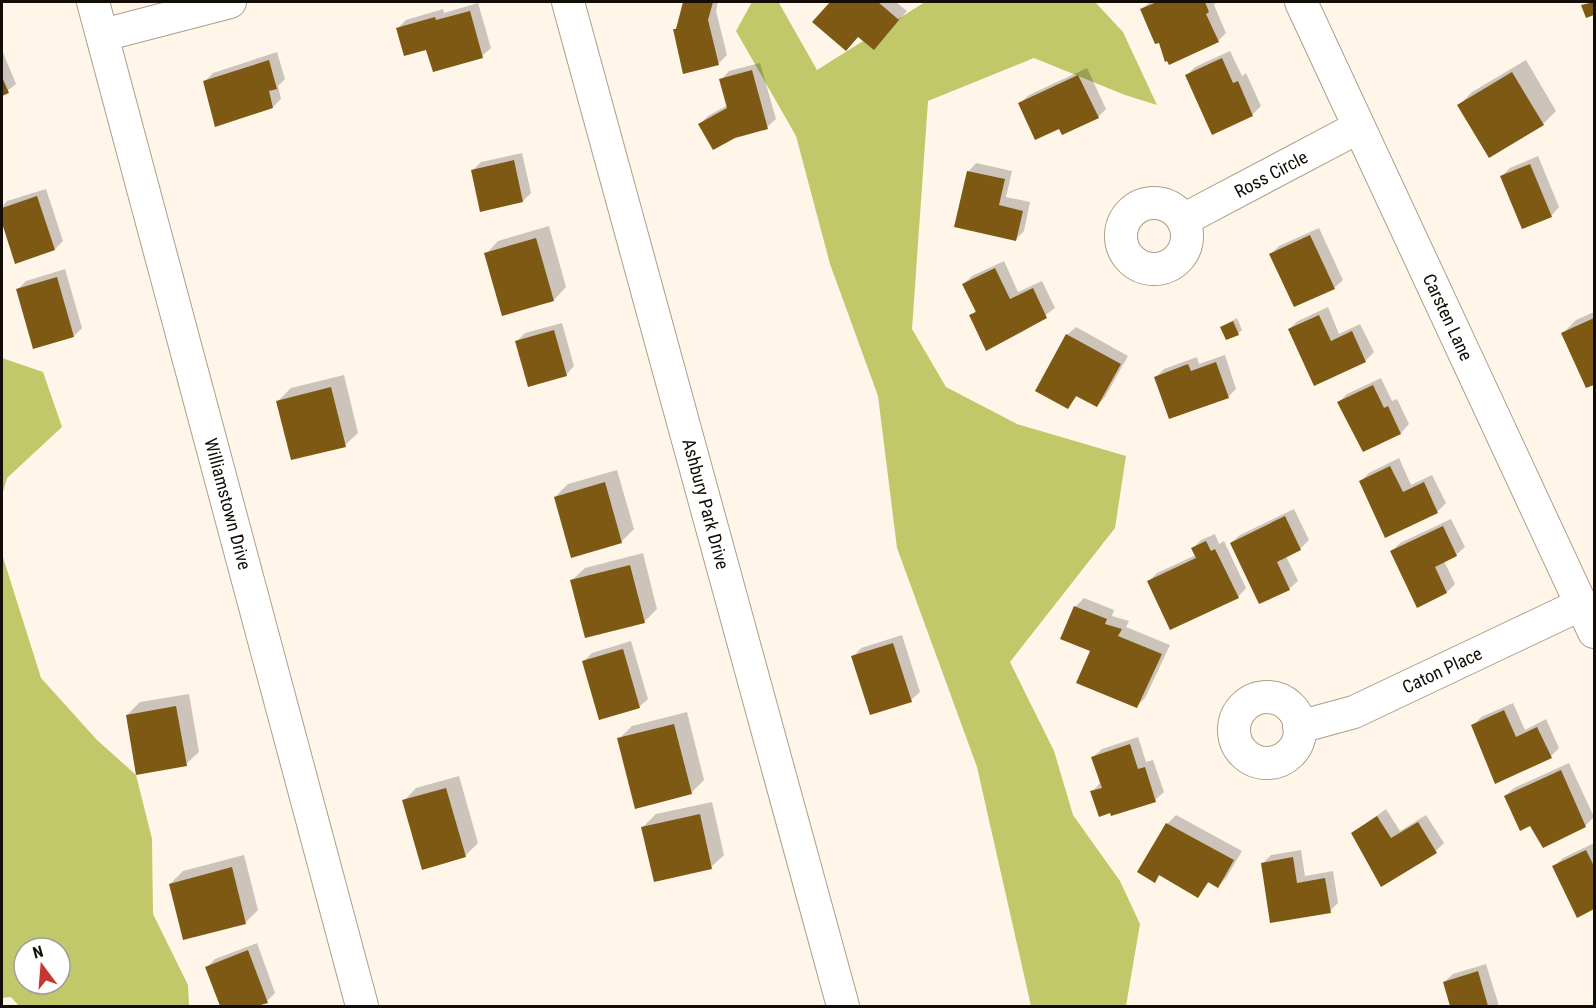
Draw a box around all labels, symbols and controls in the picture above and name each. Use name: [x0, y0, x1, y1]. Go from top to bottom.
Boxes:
street label: Ross Circle: [1231, 146, 1311, 202]
street label: Carsten Lane: [1419, 270, 1477, 364]
street label: Williamstown Drive: [200, 436, 256, 572]
street label: Ashbury Park Drive: [678, 436, 734, 572]
street label: Caton Place: [1399, 642, 1485, 698]
north arrow: [12, 936, 72, 996]
text: N: [31, 942, 45, 963]

